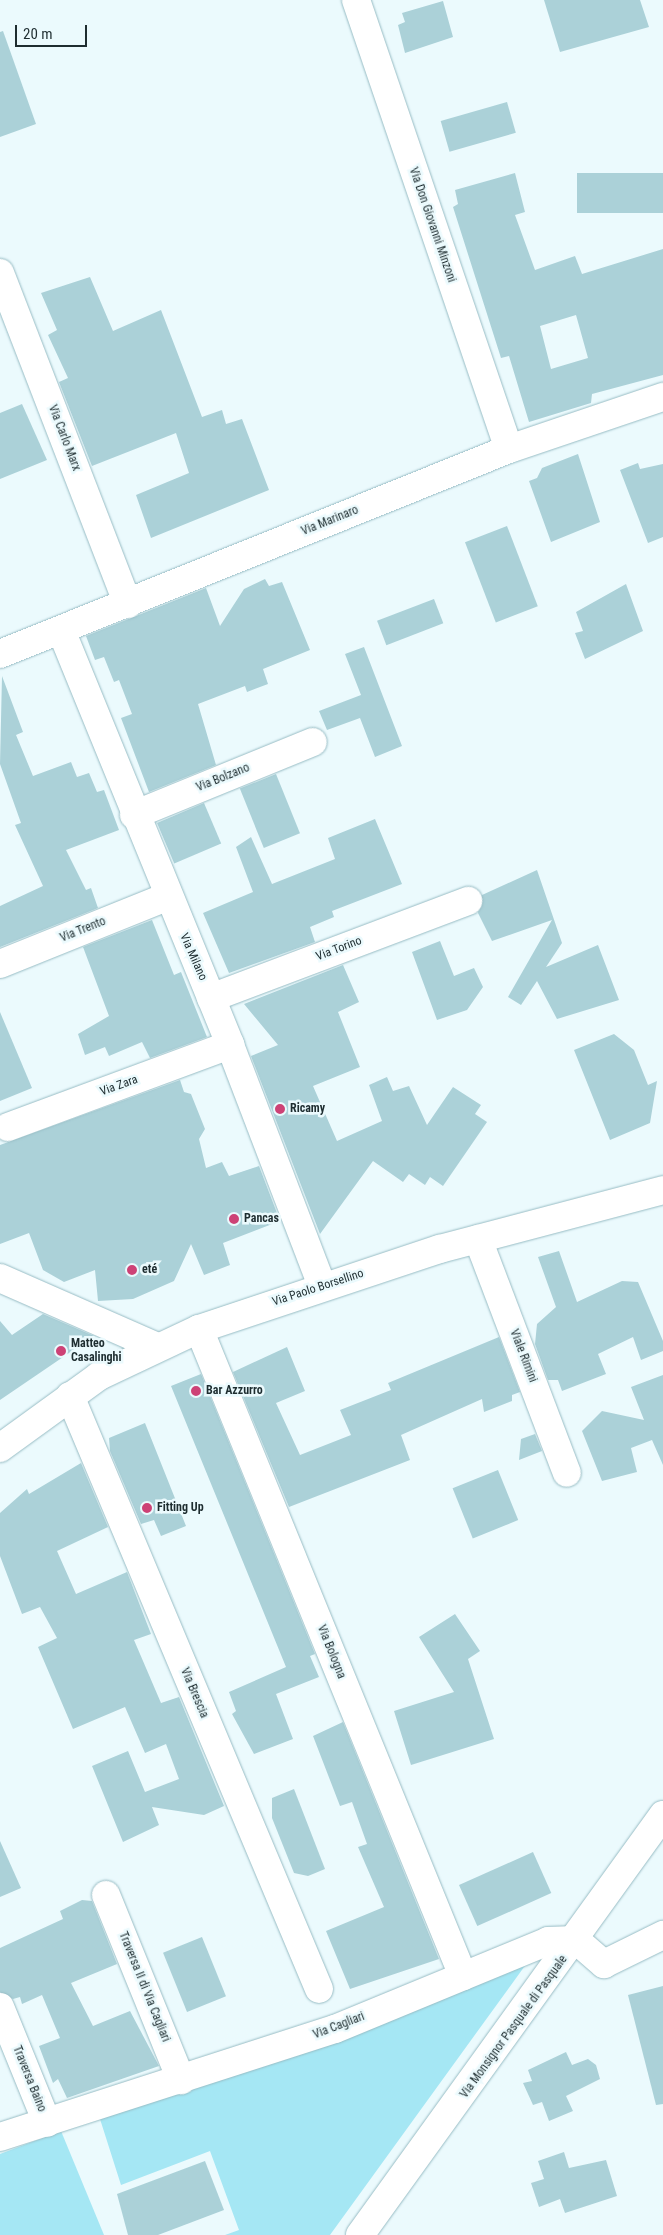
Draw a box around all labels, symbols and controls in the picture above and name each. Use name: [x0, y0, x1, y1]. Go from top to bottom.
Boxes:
scale bar: [18, 15, 90, 47]
text: 20 m: [23, 25, 53, 43]
street label: Via Don Giovanni Minzoni: [406, 166, 458, 284]
street label: Via Carlo Marx: [45, 403, 83, 473]
street label: Via Marinaro: [299, 503, 361, 539]
street label: Via Bolzano: [194, 761, 252, 795]
street label: Via Trento: [58, 914, 108, 946]
street label: Via Milano: [176, 931, 210, 983]
street label: Via Torino: [314, 934, 364, 964]
street label: Via Zara: [98, 1073, 140, 1099]
place label: Ricamy: [290, 1102, 325, 1116]
marker: Ricamy: [274, 1103, 286, 1115]
place label: Pancas: [244, 1212, 279, 1226]
marker: Pancas: [228, 1213, 240, 1225]
place label: eté: [142, 1263, 157, 1277]
marker: eté: [126, 1264, 138, 1276]
street label: Via Paolo Borsellino: [270, 1266, 366, 1310]
street label: Viale Rimini: [506, 1327, 540, 1385]
place label: Matteo Casalinghi: [71, 1337, 122, 1365]
marker: Matteo Casalinghi: [55, 1345, 67, 1357]
place label: Bar Azzurro: [206, 1384, 263, 1398]
marker: Bar Azzurro: [190, 1385, 202, 1397]
place label: Fitting Up: [157, 1501, 204, 1515]
marker: Fitting Up: [141, 1502, 153, 1514]
street label: Via Bologna: [314, 1623, 348, 1681]
street label: Via Brescia: [177, 1666, 211, 1720]
street label: Traversa II di Via Cagliari: [115, 1930, 173, 2044]
street label: Via Monsignor Pasquale di Pasquale: [457, 1953, 571, 2101]
street label: Via Cagliari: [311, 2010, 367, 2042]
street label: Traversa Baino: [9, 2044, 49, 2114]

